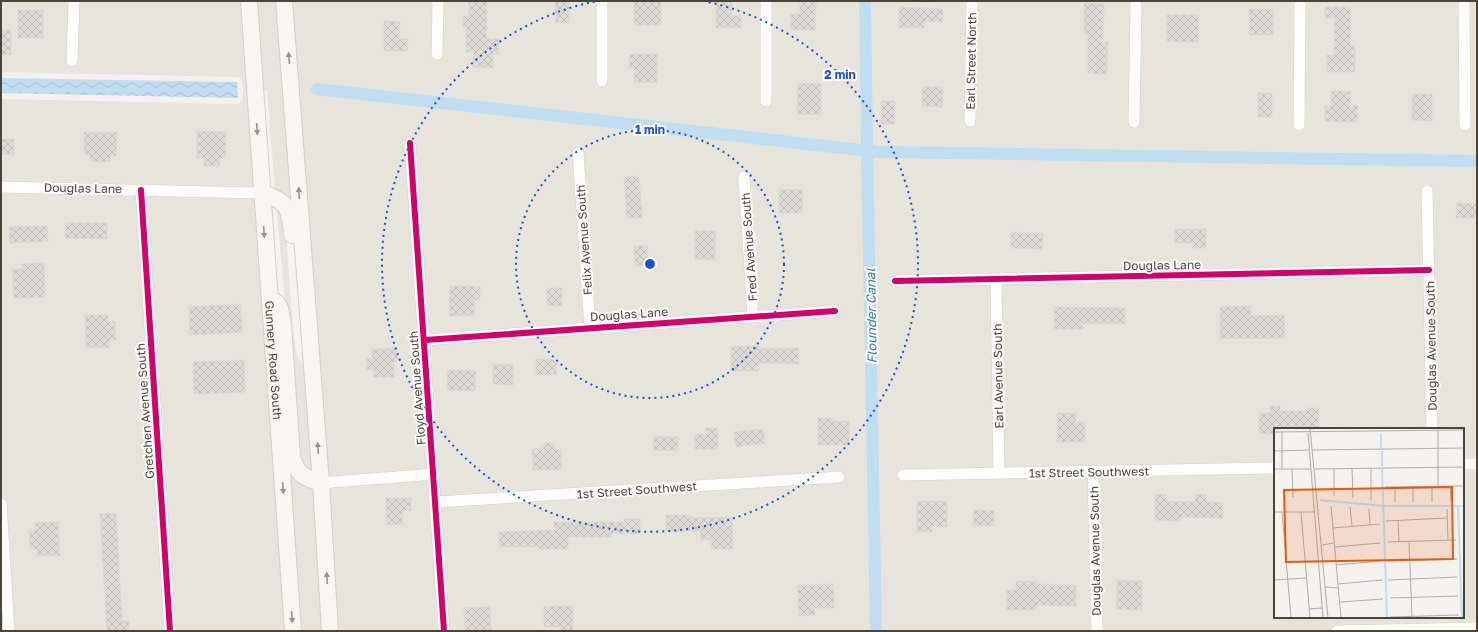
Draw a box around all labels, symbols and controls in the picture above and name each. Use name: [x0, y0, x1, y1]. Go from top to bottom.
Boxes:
street label: Earl Street North: [963, 12, 979, 110]
one-way arrow: [285, 52, 292, 64]
text: 2 min: [824, 67, 856, 82]
text: 1 min: [635, 122, 665, 137]
one-way arrow: [254, 123, 261, 135]
street label: Douglas Lane: [44, 180, 122, 196]
street label: Felix Avenue South: [573, 184, 595, 296]
one-way arrow: [296, 187, 303, 199]
street label: Fred Avenue South: [738, 192, 760, 302]
one-way arrow: [261, 226, 268, 238]
centre of rings: [643, 257, 657, 271]
street label: Douglas Lane: [1123, 257, 1201, 273]
water label: Flounder Canal: [862, 268, 880, 364]
street label: Douglas Avenue South: [1422, 281, 1440, 411]
street label: Gunnery Road South: [262, 300, 286, 420]
street label: Douglas Lane: [589, 304, 669, 324]
street label: Earl Avenue South: [990, 323, 1006, 429]
street label: Floyd Avenue South: [406, 330, 428, 446]
street label: Gretchen Avenue South: [133, 343, 157, 479]
inset map: [1274, 428, 1464, 618]
one-way arrow: [315, 442, 322, 454]
street label: 1st Street Southwest: [1029, 463, 1150, 481]
street label: 1st Street Southwest: [576, 478, 698, 502]
one-way arrow: [279, 482, 286, 494]
street label: Douglas Avenue South: [1086, 486, 1104, 616]
one-way arrow: [324, 571, 330, 584]
one-way arrow: [288, 611, 295, 623]

